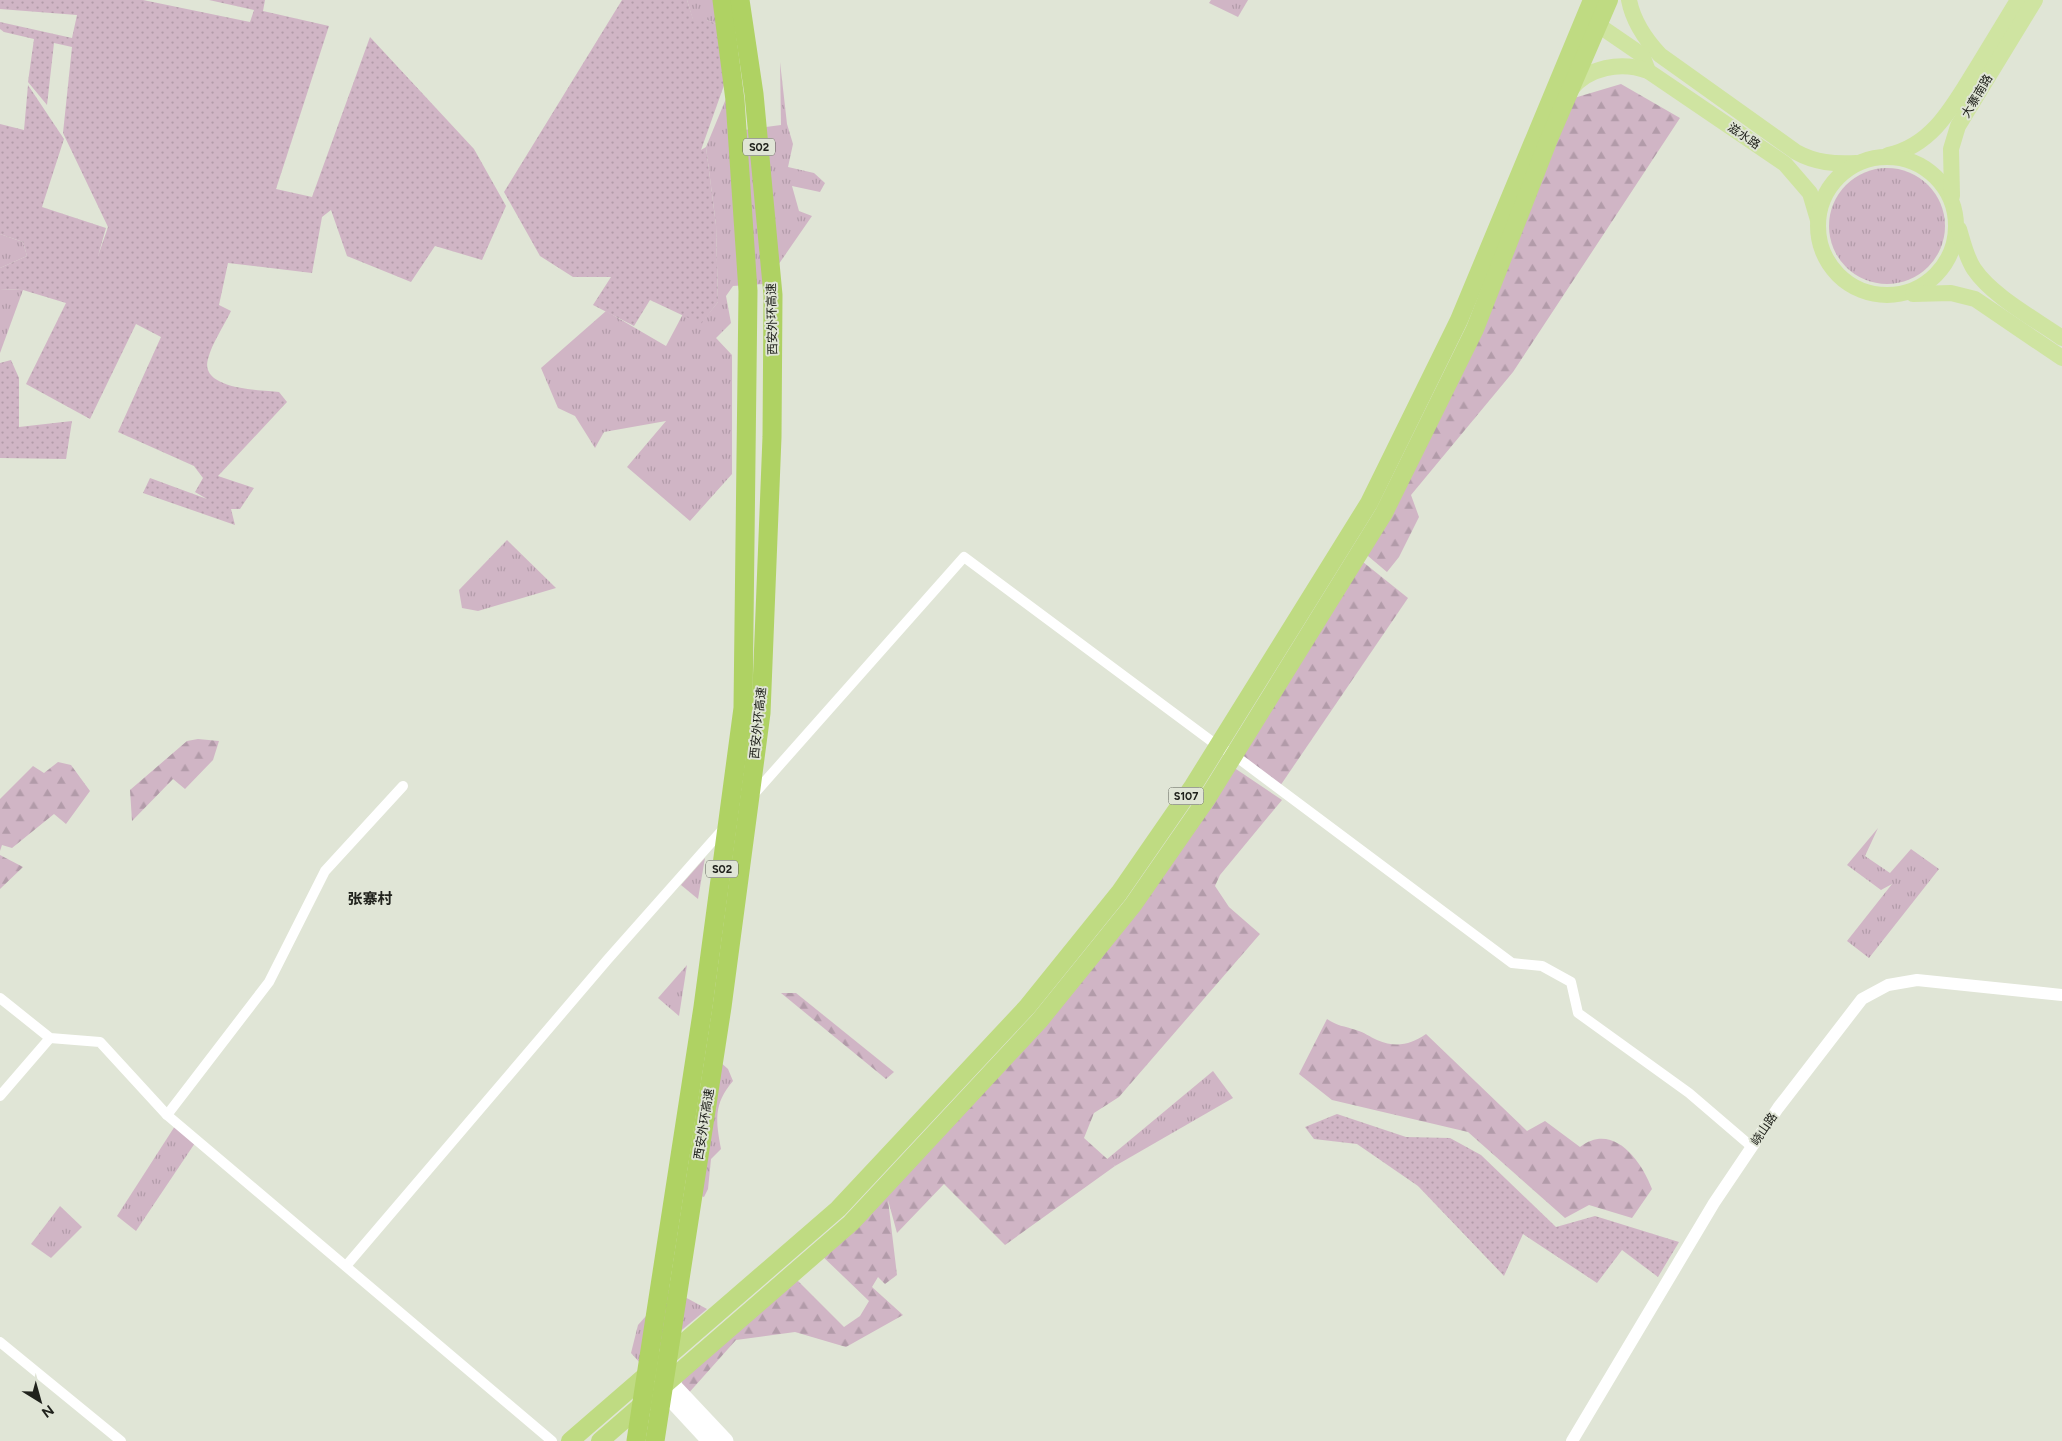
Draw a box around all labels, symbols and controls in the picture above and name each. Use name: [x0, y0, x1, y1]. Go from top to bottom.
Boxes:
street label: 大寨南路: [1959, 72, 1995, 120]
street label: 滋水路: [1725, 120, 1763, 152]
road number: S02: [743, 138, 775, 156]
street label: 西安外环高速: [764, 283, 780, 355]
street label: 西安外环高速: [747, 686, 769, 760]
road number: S107: [1168, 788, 1204, 804]
road number: S02: [706, 861, 738, 878]
district label: 张寨村: [347, 890, 393, 908]
street label: 西安外环高速: [691, 1087, 717, 1161]
street label: 峣山路: [1748, 1110, 1780, 1148]
north arrow: [15, 1376, 65, 1426]
text: N: [38, 1401, 57, 1421]

